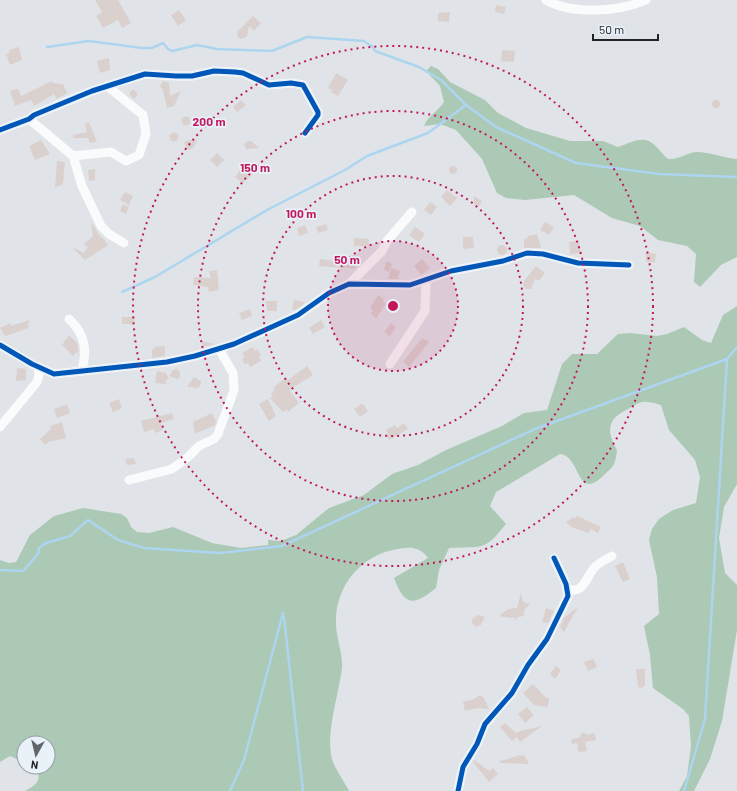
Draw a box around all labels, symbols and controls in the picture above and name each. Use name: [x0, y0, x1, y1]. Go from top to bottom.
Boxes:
scale bar: [593, 16, 658, 42]
text: 50 m: [599, 22, 624, 36]
text: 200 m: [193, 114, 225, 128]
text: 150 m: [240, 160, 270, 174]
text: 100 m: [286, 206, 316, 220]
text: 50 m: [334, 252, 360, 266]
centre of rings: [386, 299, 400, 313]
north arrow: [16, 735, 56, 775]
text: N: [30, 758, 39, 772]

